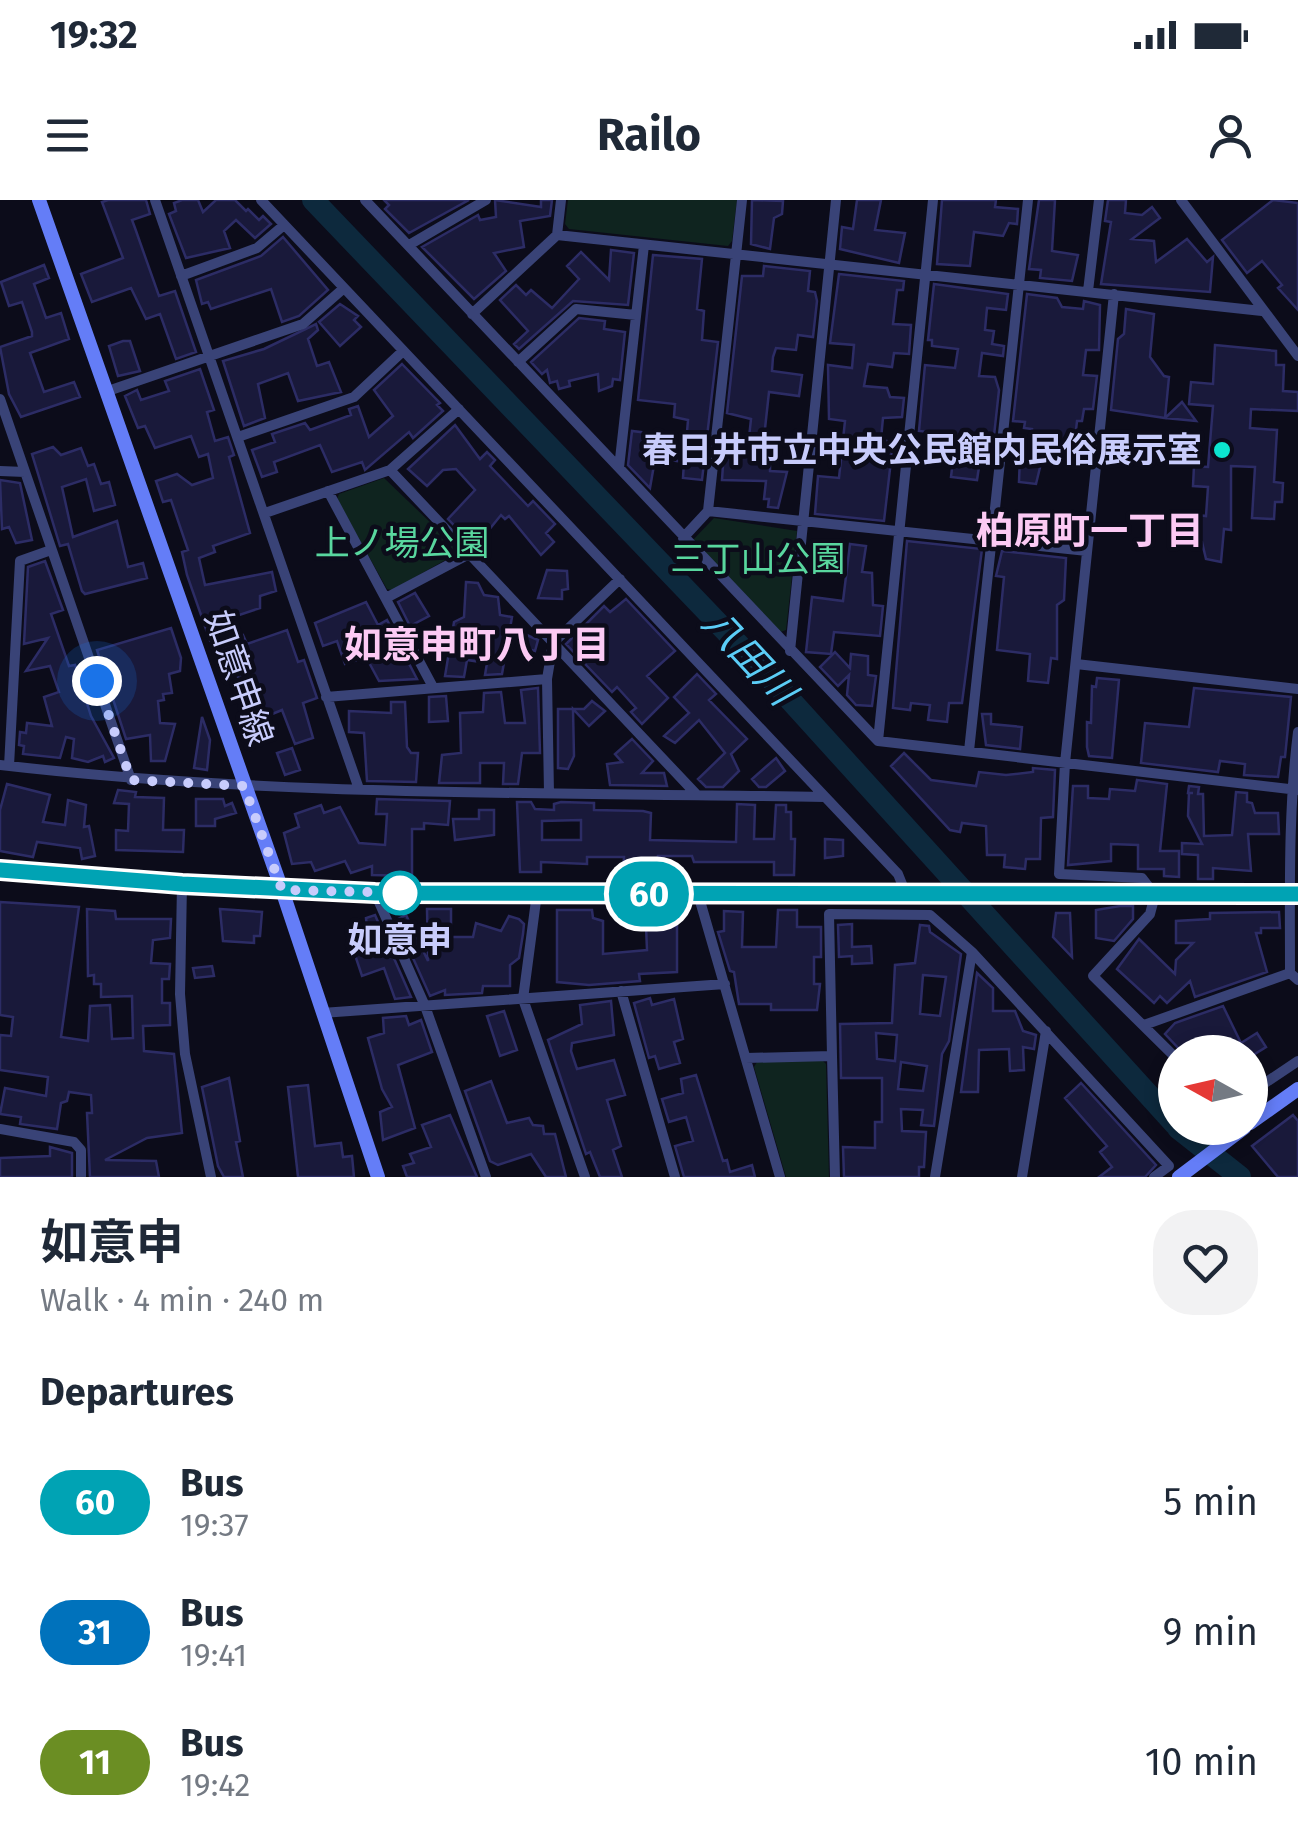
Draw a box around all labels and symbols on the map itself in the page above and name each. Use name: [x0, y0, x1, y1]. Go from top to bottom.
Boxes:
place label: 春日井市立中央公民館内民俗展示室: [642, 429, 1202, 471]
marker: 春日井市立中央公民館内民俗展示室: [1211, 439, 1233, 461]
district label: 柏原町一丁目: [976, 508, 1204, 554]
park label: 上ノ場公園: [314, 522, 490, 564]
park label: 三丁山公園: [670, 538, 846, 580]
water label: 八田川: [693, 600, 807, 717]
street label: 如意申線: [196, 605, 282, 751]
district label: 如意申町八丁目: [344, 622, 610, 668]
your location: [72, 656, 122, 706]
line badge: 60: [604, 862, 694, 926]
marker: 如意申: [379, 872, 421, 914]
place label: 如意申: [347, 919, 453, 961]
north arrow: [1158, 1035, 1268, 1145]

